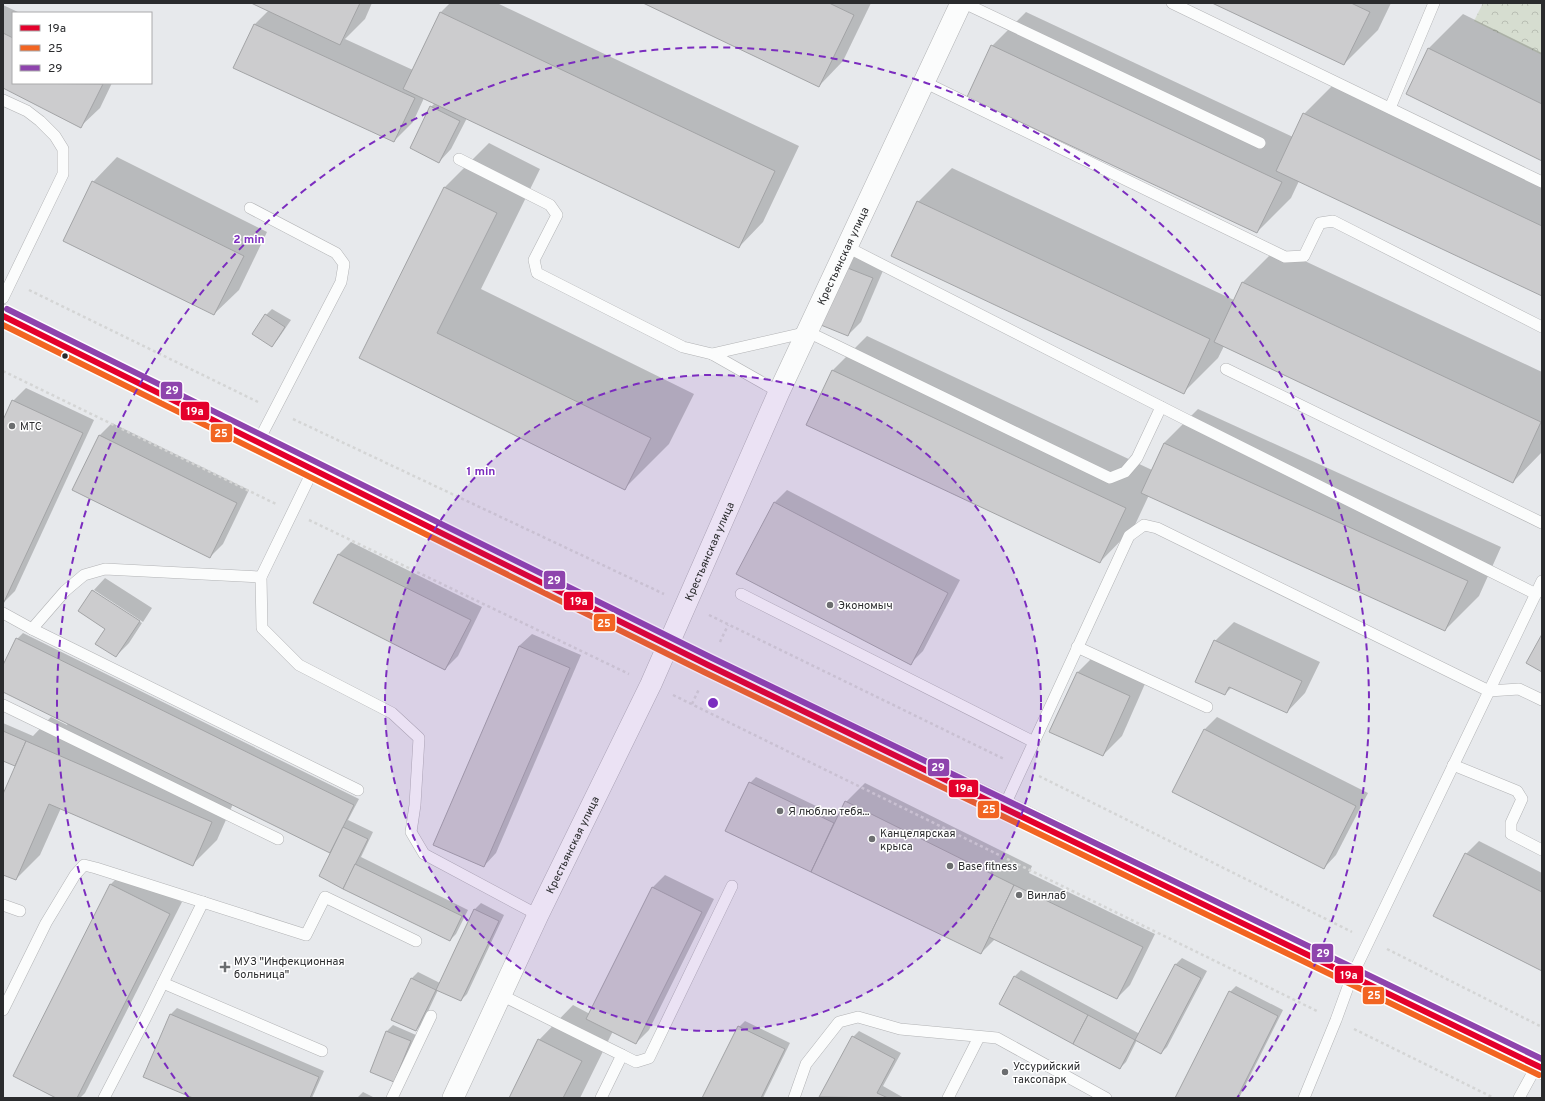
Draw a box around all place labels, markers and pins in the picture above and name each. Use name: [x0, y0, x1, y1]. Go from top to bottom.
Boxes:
unlabelled marker: [60, 351, 70, 361]
place label: МТС: [20, 420, 42, 434]
marker: МТС: [7, 421, 17, 431]
place label: Экономыч: [838, 599, 893, 613]
marker: Экономыч: [825, 600, 835, 610]
centre of rings: [706, 696, 720, 710]
place label: Я люблю тебя...: [788, 805, 870, 819]
marker: Я люблю тебя...: [775, 806, 785, 816]
place label: Канцелярская крыса: [880, 827, 955, 854]
marker: Канцелярская крыса: [867, 834, 877, 844]
place label: Base fitness: [958, 860, 1017, 874]
marker: Base fitness: [945, 861, 955, 871]
place label: Винлаб: [1027, 889, 1066, 903]
marker: Винлаб: [1014, 890, 1024, 900]
place label: МУЗ "Инфекционная больница": [234, 955, 344, 982]
marker: МУЗ "Инфекционная больница": [219, 961, 231, 973]
place label: Уссурийский таксопарк: [1013, 1060, 1080, 1087]
marker: Уссурийский таксопарк: [1000, 1067, 1010, 1077]

